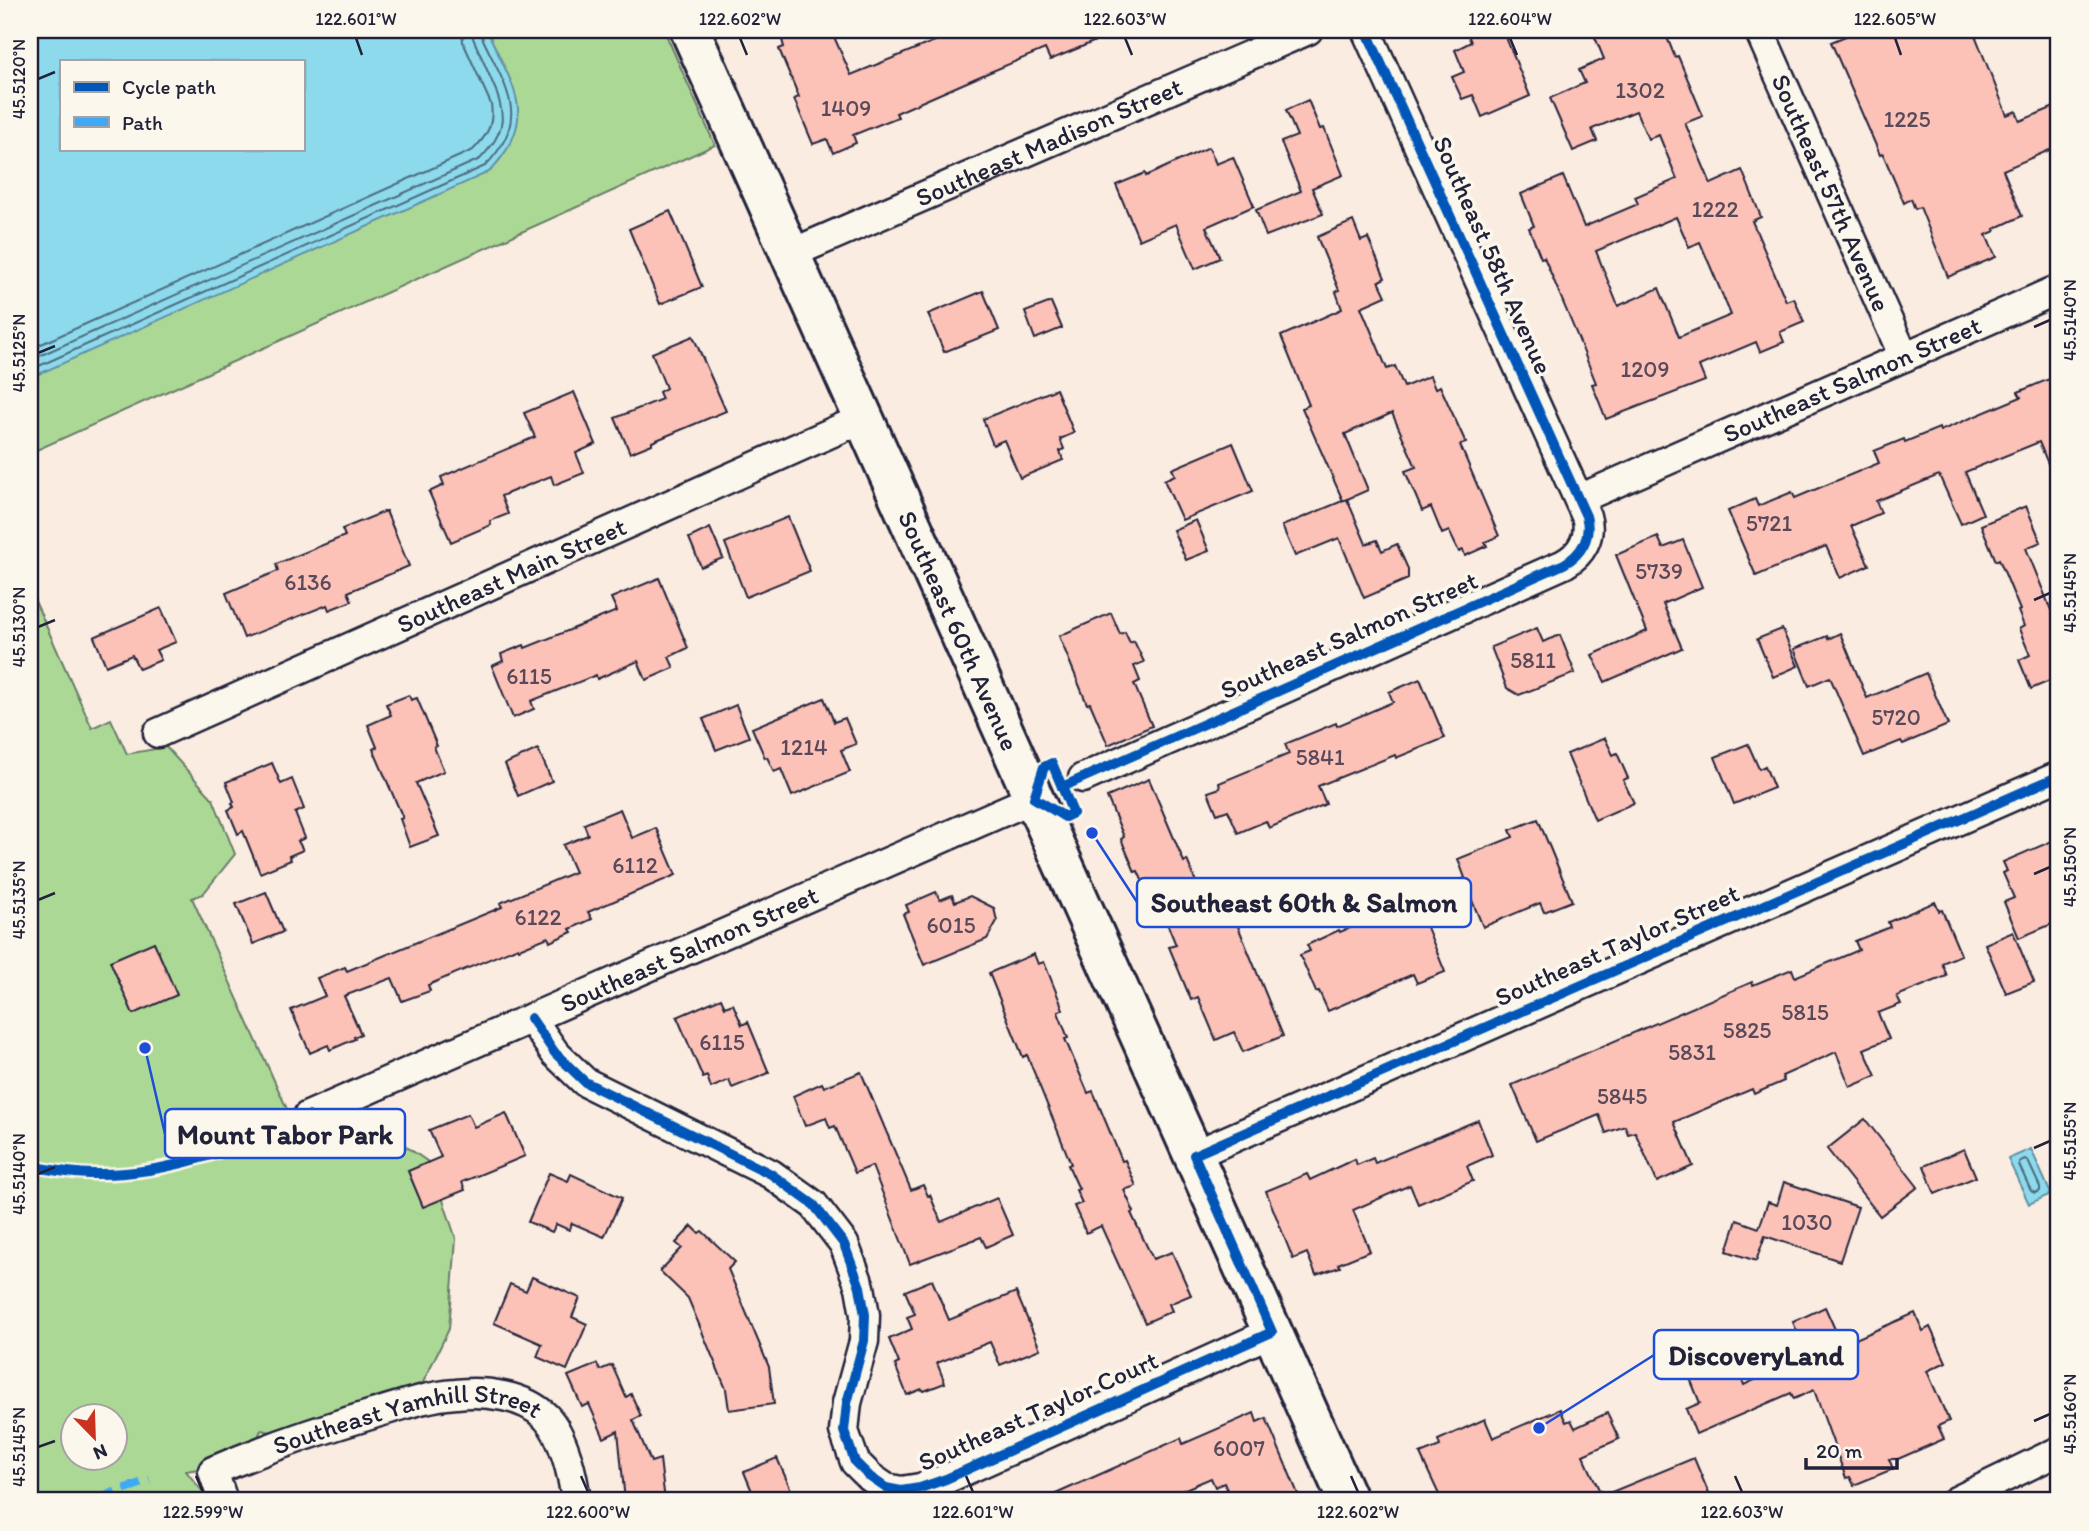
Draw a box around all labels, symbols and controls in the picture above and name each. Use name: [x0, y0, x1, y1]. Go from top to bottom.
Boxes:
text: 122.601°W: [315, 8, 397, 30]
text: 122.602°W: [699, 8, 781, 30]
text: 122.603°W: [1084, 8, 1166, 30]
text: 122.604°W: [1468, 8, 1552, 30]
text: 122.605°W: [1854, 8, 1936, 30]
text: 45.5120°N: [8, 39, 30, 119]
legend: [60, 60, 304, 150]
street label: Southeast 57th Avenue: [1765, 69, 1898, 316]
street label: Southeast Madison Street: [911, 70, 1187, 214]
text: Cycle path: [122, 74, 216, 99]
house number: 1302: [1615, 76, 1665, 104]
house number: 1409: [821, 94, 871, 122]
house number: 1225: [1884, 105, 1930, 133]
text: Path: [122, 110, 163, 135]
street label: Southeast 58th Avenue: [1426, 131, 1560, 379]
house number: 1222: [1692, 195, 1738, 223]
text: 45.5140°N: [2059, 279, 2081, 361]
street label: Southeast Salmon Street: [1718, 309, 1986, 450]
text: 45.5125°N: [8, 314, 30, 392]
house number: 1209: [1621, 355, 1669, 383]
street label: Southeast 60th Avenue: [891, 506, 1026, 755]
house number: 5721: [1746, 509, 1792, 537]
street label: Southeast Main Street: [392, 510, 631, 640]
text: 45.5145°N: [2059, 553, 2081, 633]
house number: 5739: [1635, 557, 1683, 585]
street label: Southeast Salmon Street: [1215, 564, 1483, 706]
house number: 6136: [284, 568, 332, 596]
text: 45.5130°N: [8, 587, 30, 667]
house number: 5811: [1510, 646, 1556, 674]
house number: 6115: [506, 662, 552, 690]
house number: 5720: [1871, 703, 1921, 731]
house number: 1214: [780, 733, 828, 761]
house number: 5841: [1295, 743, 1345, 771]
text: 45.5150°N: [2059, 827, 2081, 907]
house number: 6112: [612, 851, 658, 879]
text: 45.5135°N: [8, 860, 30, 940]
street label: Southeast Taylor Street: [1490, 877, 1744, 1013]
callout: Southeast 60th & Salmon: [1137, 878, 1471, 927]
street label: Southeast Salmon Street: [555, 879, 823, 1020]
text: Southeast 60th & Salmon: [1151, 885, 1457, 919]
house number: 6122: [514, 903, 562, 931]
house number: 6015: [926, 911, 976, 939]
house number: 5815: [1781, 998, 1829, 1026]
house number: 5825: [1723, 1016, 1771, 1044]
house number: 6115: [699, 1028, 745, 1056]
house number: 5831: [1668, 1038, 1716, 1066]
house number: 5845: [1597, 1082, 1647, 1110]
text: 45.5155°N: [2059, 1102, 2081, 1180]
callout: Mount Tabor Park: [165, 1109, 405, 1158]
text: Mount Tabor Park: [177, 1117, 394, 1151]
text: 45.5140°N: [8, 1133, 30, 1215]
house number: 1030: [1781, 1208, 1833, 1236]
callout: DiscoveryLand: [1654, 1330, 1858, 1379]
text: DiscoveryLand: [1668, 1338, 1844, 1372]
street label: Southeast Taylor Court: [913, 1344, 1163, 1478]
text: 45.5160°N: [2059, 1374, 2081, 1454]
street label: Southeast Yamhill Street: [269, 1377, 549, 1462]
north arrow: [60, 1402, 130, 1472]
text: 45.5145°N: [8, 1407, 30, 1487]
scale bar: [1806, 1426, 1896, 1470]
house number: 6007: [1213, 1434, 1265, 1462]
text: 20 m: [1816, 1438, 1863, 1463]
text: N: [90, 1439, 111, 1465]
text: 122.599°W: [163, 1501, 243, 1523]
text: 122.600°W: [546, 1501, 630, 1523]
text: 122.601°W: [932, 1501, 1014, 1523]
text: 122.602°W: [1317, 1501, 1399, 1523]
text: 122.603°W: [1701, 1501, 1783, 1523]

